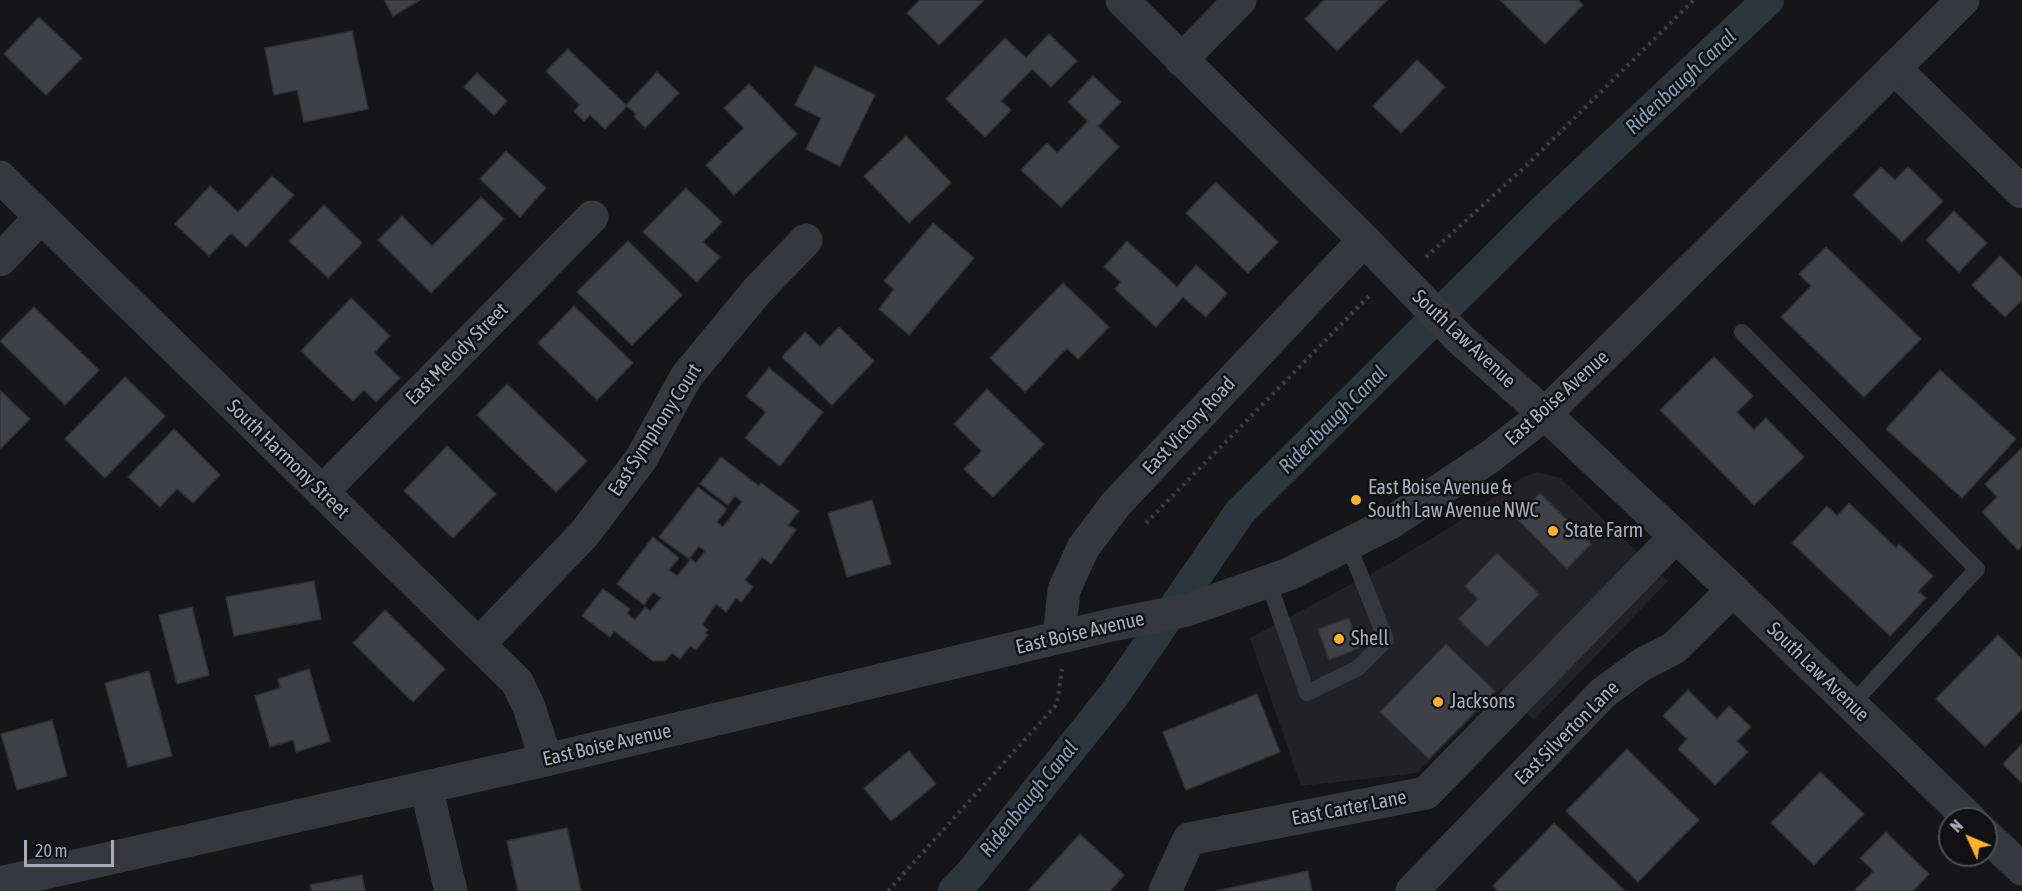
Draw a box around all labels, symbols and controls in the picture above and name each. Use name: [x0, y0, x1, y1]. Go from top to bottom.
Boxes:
water label: Ridenbaugh Canal: [1620, 24, 1742, 140]
street label: South Law Avenue: [1407, 285, 1521, 393]
street label: East Melody Street: [401, 298, 513, 410]
street label: East Boise Avenue: [1500, 345, 1614, 451]
street label: East Symphony Court: [603, 359, 707, 501]
water label: Ridenbaugh Canal: [1274, 361, 1392, 479]
street label: East Victory Road: [1138, 372, 1240, 480]
street label: South Harmony Street: [222, 395, 354, 523]
place label: East Boise Avenue & South Law Avenue NWC: [1368, 476, 1539, 523]
marker: East Boise Avenue & South Law Avenue NWC: [1349, 493, 1363, 507]
place label: State Farm: [1565, 519, 1643, 543]
marker: State Farm: [1546, 524, 1560, 538]
street label: East Boise Avenue: [1013, 607, 1147, 659]
street label: South Law Avenue: [1762, 617, 1874, 727]
place label: Shell: [1351, 627, 1389, 651]
marker: Shell: [1332, 632, 1346, 646]
street label: East Silverton Lane: [1510, 676, 1624, 790]
place label: Jacksons: [1450, 690, 1515, 714]
marker: Jacksons: [1431, 695, 1445, 709]
street label: East Boise Avenue: [540, 719, 674, 771]
water label: Ridenbaugh Canal: [974, 736, 1084, 862]
street label: East Carter Lane: [1290, 785, 1408, 831]
north arrow: [1938, 807, 1998, 867]
text: N: [1947, 816, 1966, 836]
scale bar: [27, 828, 117, 866]
text: 20 m: [35, 840, 67, 861]

